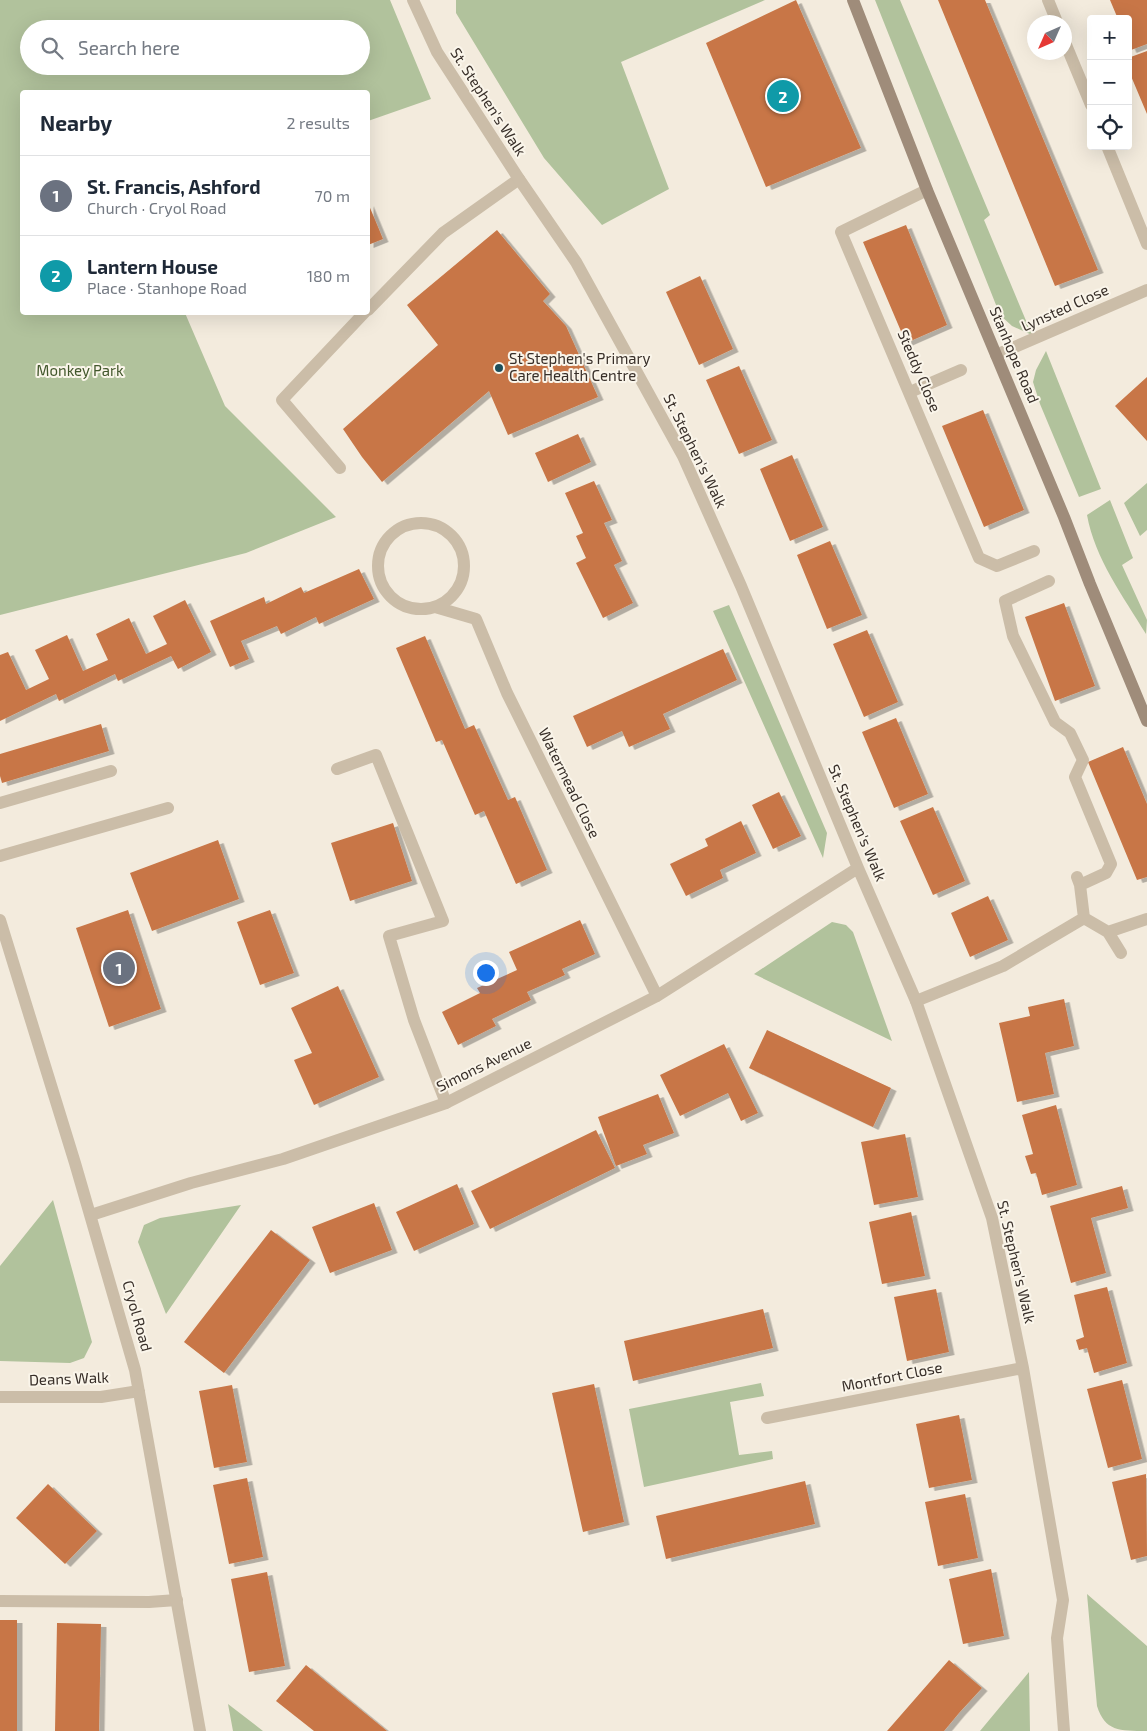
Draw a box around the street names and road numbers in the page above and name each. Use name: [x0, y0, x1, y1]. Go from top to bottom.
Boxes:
street label: St. Stephen's Walk: [447, 44, 531, 159]
street label: Lynsted Close: [1018, 280, 1111, 334]
street label: Stanhope Road: [987, 304, 1043, 405]
street label: Steddy Close: [895, 327, 945, 414]
street label: St. Stephen's Walk: [660, 390, 732, 511]
street label: Watermead Close: [535, 724, 604, 841]
street label: St. Stephen's Walk: [825, 761, 891, 884]
street label: Simons Avenue: [433, 1033, 534, 1095]
street label: St. Stephen's Walk: [994, 1199, 1040, 1325]
street label: Cryol Road: [119, 1278, 157, 1353]
street label: Montfort Close: [840, 1357, 944, 1395]
street label: Deans Walk: [29, 1368, 110, 1388]

